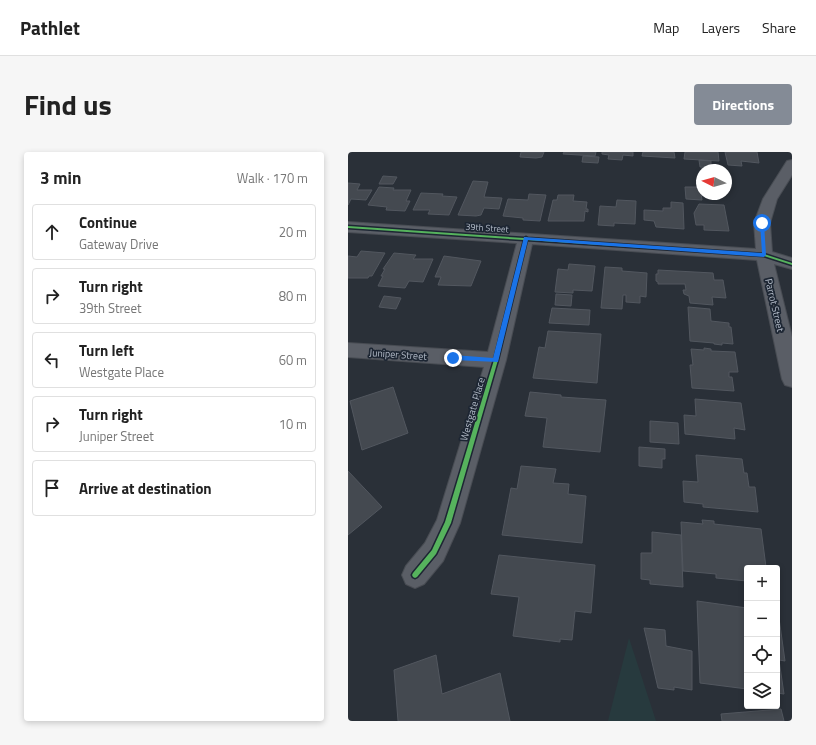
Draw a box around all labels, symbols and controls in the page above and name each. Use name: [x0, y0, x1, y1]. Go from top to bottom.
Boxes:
text: Pathlet: [20, 13, 80, 42]
text: Map: [653, 17, 679, 38]
text: Layers: [701, 17, 740, 38]
text: Share: [762, 17, 796, 38]
text: Find us: [24, 83, 112, 126]
button: Directions: [694, 84, 792, 125]
north arrow: [696, 164, 732, 200]
text: 3 min: [40, 165, 81, 191]
text: Walk · 170 m: [237, 168, 308, 188]
text: Continue: [79, 211, 137, 234]
route start: [753, 214, 771, 232]
street label: 39th Street: [465, 220, 510, 236]
icon: ahead: [41, 221, 63, 243]
text: 20 m: [279, 222, 307, 242]
text: Gateway Drive: [79, 234, 158, 254]
text: Turn right: [79, 275, 143, 298]
street label: Parrot Street: [761, 277, 788, 334]
icon: right: [41, 285, 63, 307]
text: 80 m: [279, 286, 307, 306]
text: 39th Street: [79, 298, 141, 318]
text: Turn left: [79, 339, 134, 362]
street label: Juniper Street: [369, 345, 428, 364]
icon: left: [41, 349, 63, 371]
route end: [444, 349, 462, 367]
text: 60 m: [279, 350, 307, 370]
text: Westgate Place: [79, 362, 164, 382]
street label: Westgate Place: [456, 376, 489, 443]
text: Turn right: [79, 403, 143, 426]
icon: right: [41, 413, 63, 435]
text: 10 m: [279, 414, 307, 434]
text: Juniper Street: [79, 426, 154, 446]
icon: arrive: [41, 477, 63, 499]
text: Arrive at destination: [79, 477, 212, 500]
map controls: [744, 565, 780, 709]
button: +: [744, 565, 780, 601]
button: −: [744, 601, 780, 637]
button: locate: [744, 637, 780, 673]
button: layers: [744, 673, 780, 709]

